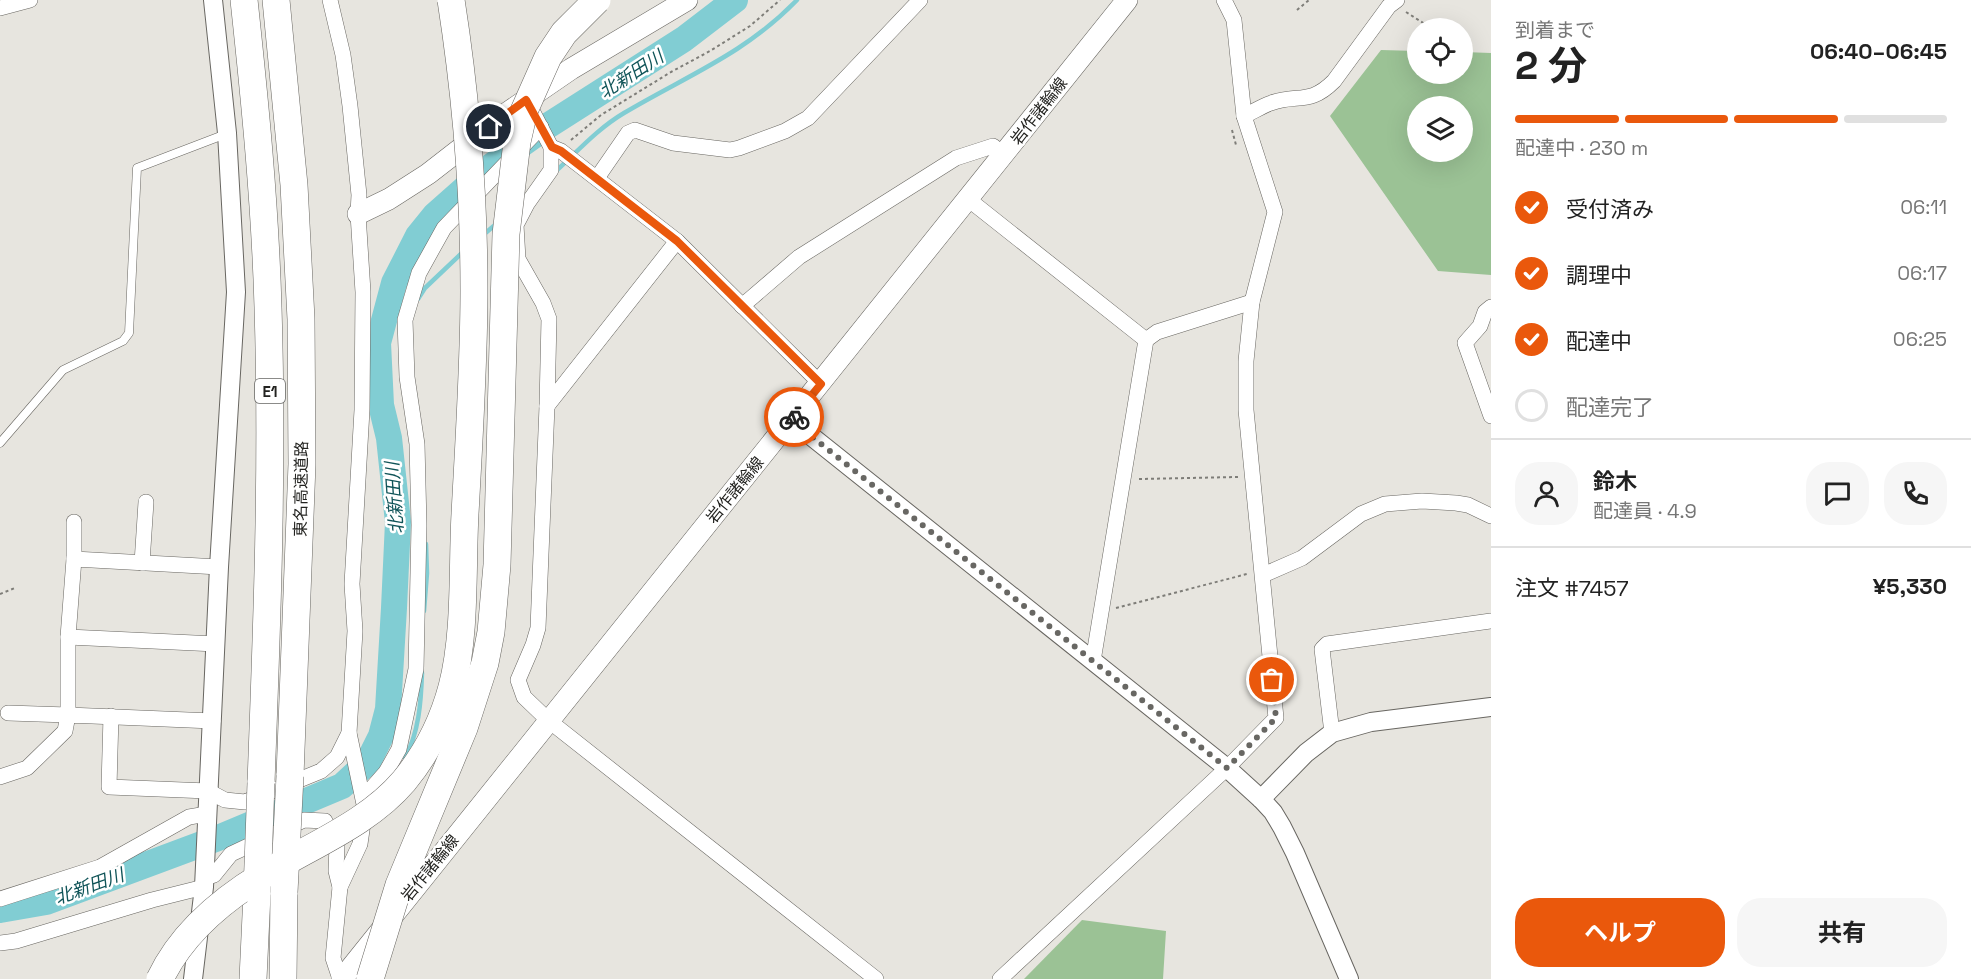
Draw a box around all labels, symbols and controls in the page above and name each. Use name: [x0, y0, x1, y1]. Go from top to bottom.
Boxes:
text: 到着まで: [1515, 17, 1595, 43]
map controls: [1407, 18, 1473, 162]
button: locate: [1407, 18, 1473, 84]
text: 06:40–06:45: [1810, 37, 1947, 65]
text: 2 分: [1515, 41, 1587, 90]
water label: 北新田川: [595, 44, 669, 103]
street label: 岩作諸輪線: [1006, 73, 1072, 149]
button: layers: [1407, 96, 1473, 162]
pin: [463, 101, 514, 152]
icon: home: [472, 110, 505, 143]
text: 配達中 · 230 m: [1515, 135, 1648, 161]
icon: check: [1515, 191, 1548, 224]
text: 06:11: [1900, 194, 1947, 220]
text: 受付済み: [1566, 195, 1654, 223]
icon: check: [1515, 257, 1548, 290]
text: 06:17: [1897, 260, 1947, 286]
text: 調理中: [1566, 261, 1632, 289]
icon: check: [1515, 323, 1548, 356]
text: 06:25: [1893, 326, 1947, 352]
text: 配達中: [1566, 327, 1632, 355]
road number: E1: [255, 379, 285, 403]
courier: [764, 387, 824, 447]
text: 配達完了: [1566, 393, 1654, 421]
icon: bike: [778, 401, 811, 434]
street label: 東名高速道路: [290, 441, 312, 537]
street label: 岩作諸輪線: [702, 452, 768, 528]
water label: 北新田川: [380, 459, 408, 535]
button: person: [1515, 462, 1578, 525]
button: chat: [1806, 462, 1869, 525]
button: phone: [1884, 462, 1947, 525]
text: 鈴木: [1593, 467, 1637, 495]
text: 配達員 · 4.9: [1593, 498, 1697, 524]
text: ¥5,330: [1873, 572, 1947, 600]
text: 注文 #7457: [1515, 574, 1629, 602]
pin: [1246, 654, 1297, 705]
icon: bag: [1255, 663, 1288, 696]
street label: 岩作諸輪線: [397, 830, 463, 906]
water label: 北新田川: [51, 862, 129, 909]
button: ヘルプ: [1515, 898, 1725, 967]
button: 共有: [1737, 898, 1947, 967]

